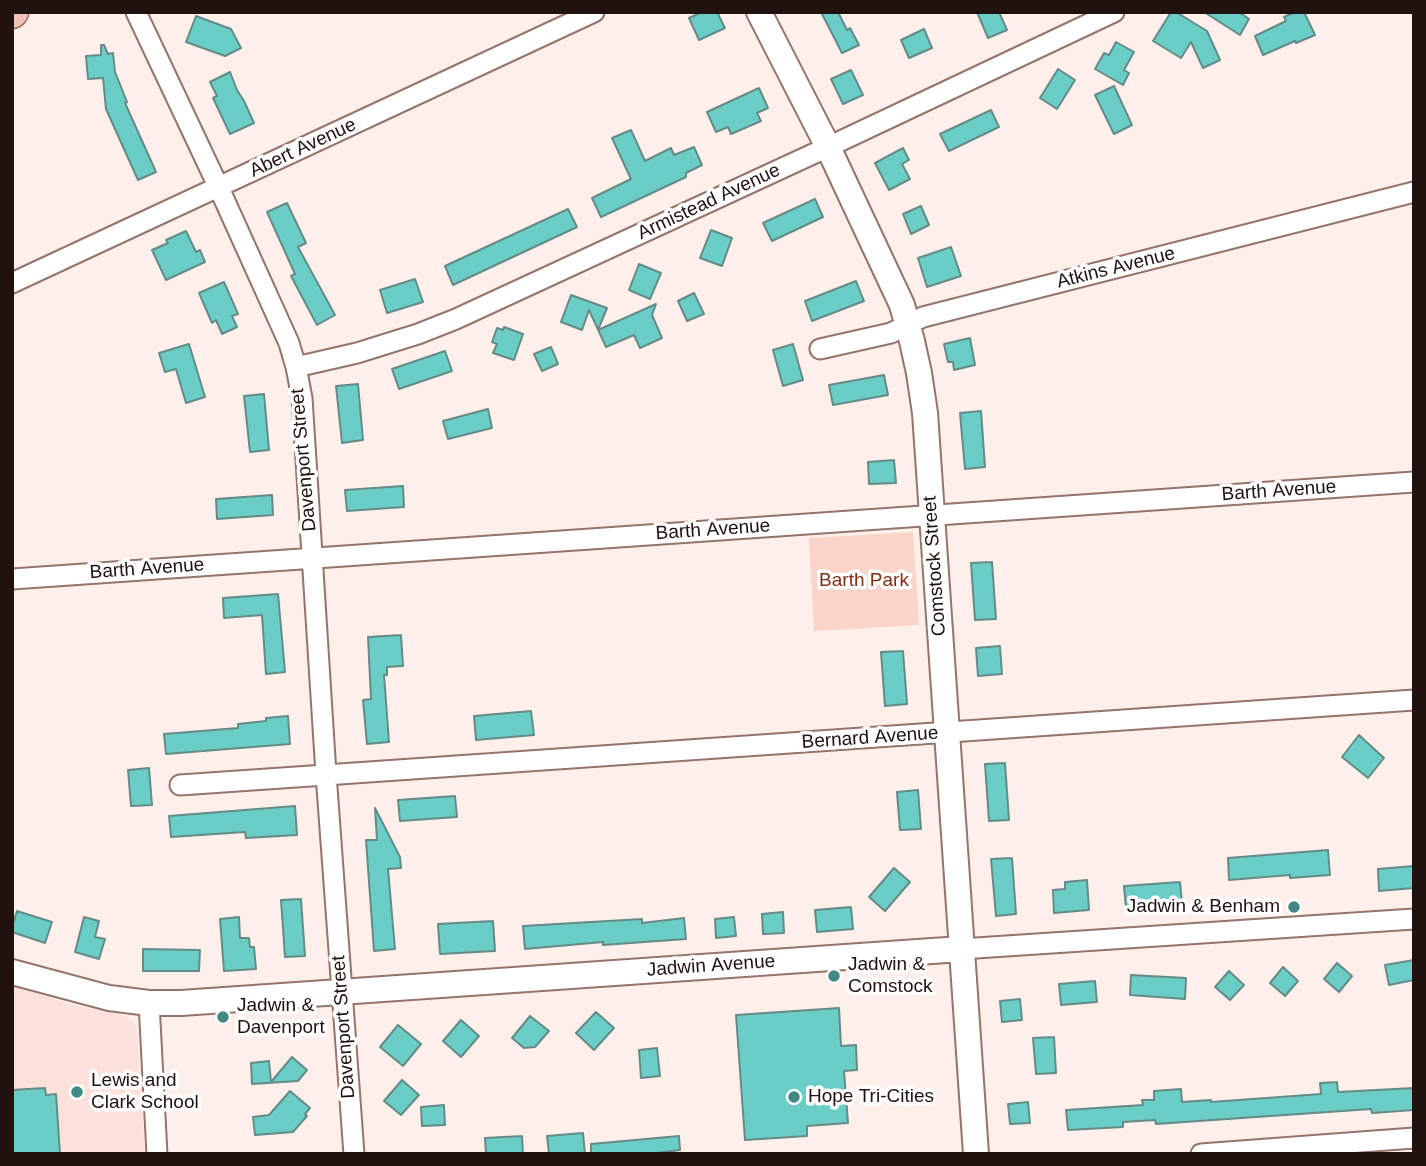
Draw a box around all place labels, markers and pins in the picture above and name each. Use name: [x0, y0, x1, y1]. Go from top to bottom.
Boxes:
place label: Jadwin & Benham: [1127, 896, 1280, 918]
marker: Jadwin & Benham: [1286, 899, 1302, 915]
place label: Jadwin & Comstock: [848, 954, 932, 998]
marker: Jadwin & Comstock: [826, 968, 842, 984]
place label: Jadwin & Davenport: [237, 995, 325, 1039]
marker: Jadwin & Davenport: [215, 1009, 231, 1025]
place label: Lewis and Clark School: [91, 1070, 199, 1114]
marker: Lewis and Clark School: [69, 1084, 85, 1100]
place label: Hope Tri-Cities: [808, 1086, 934, 1108]
marker: Hope Tri-Cities: [786, 1089, 802, 1105]

